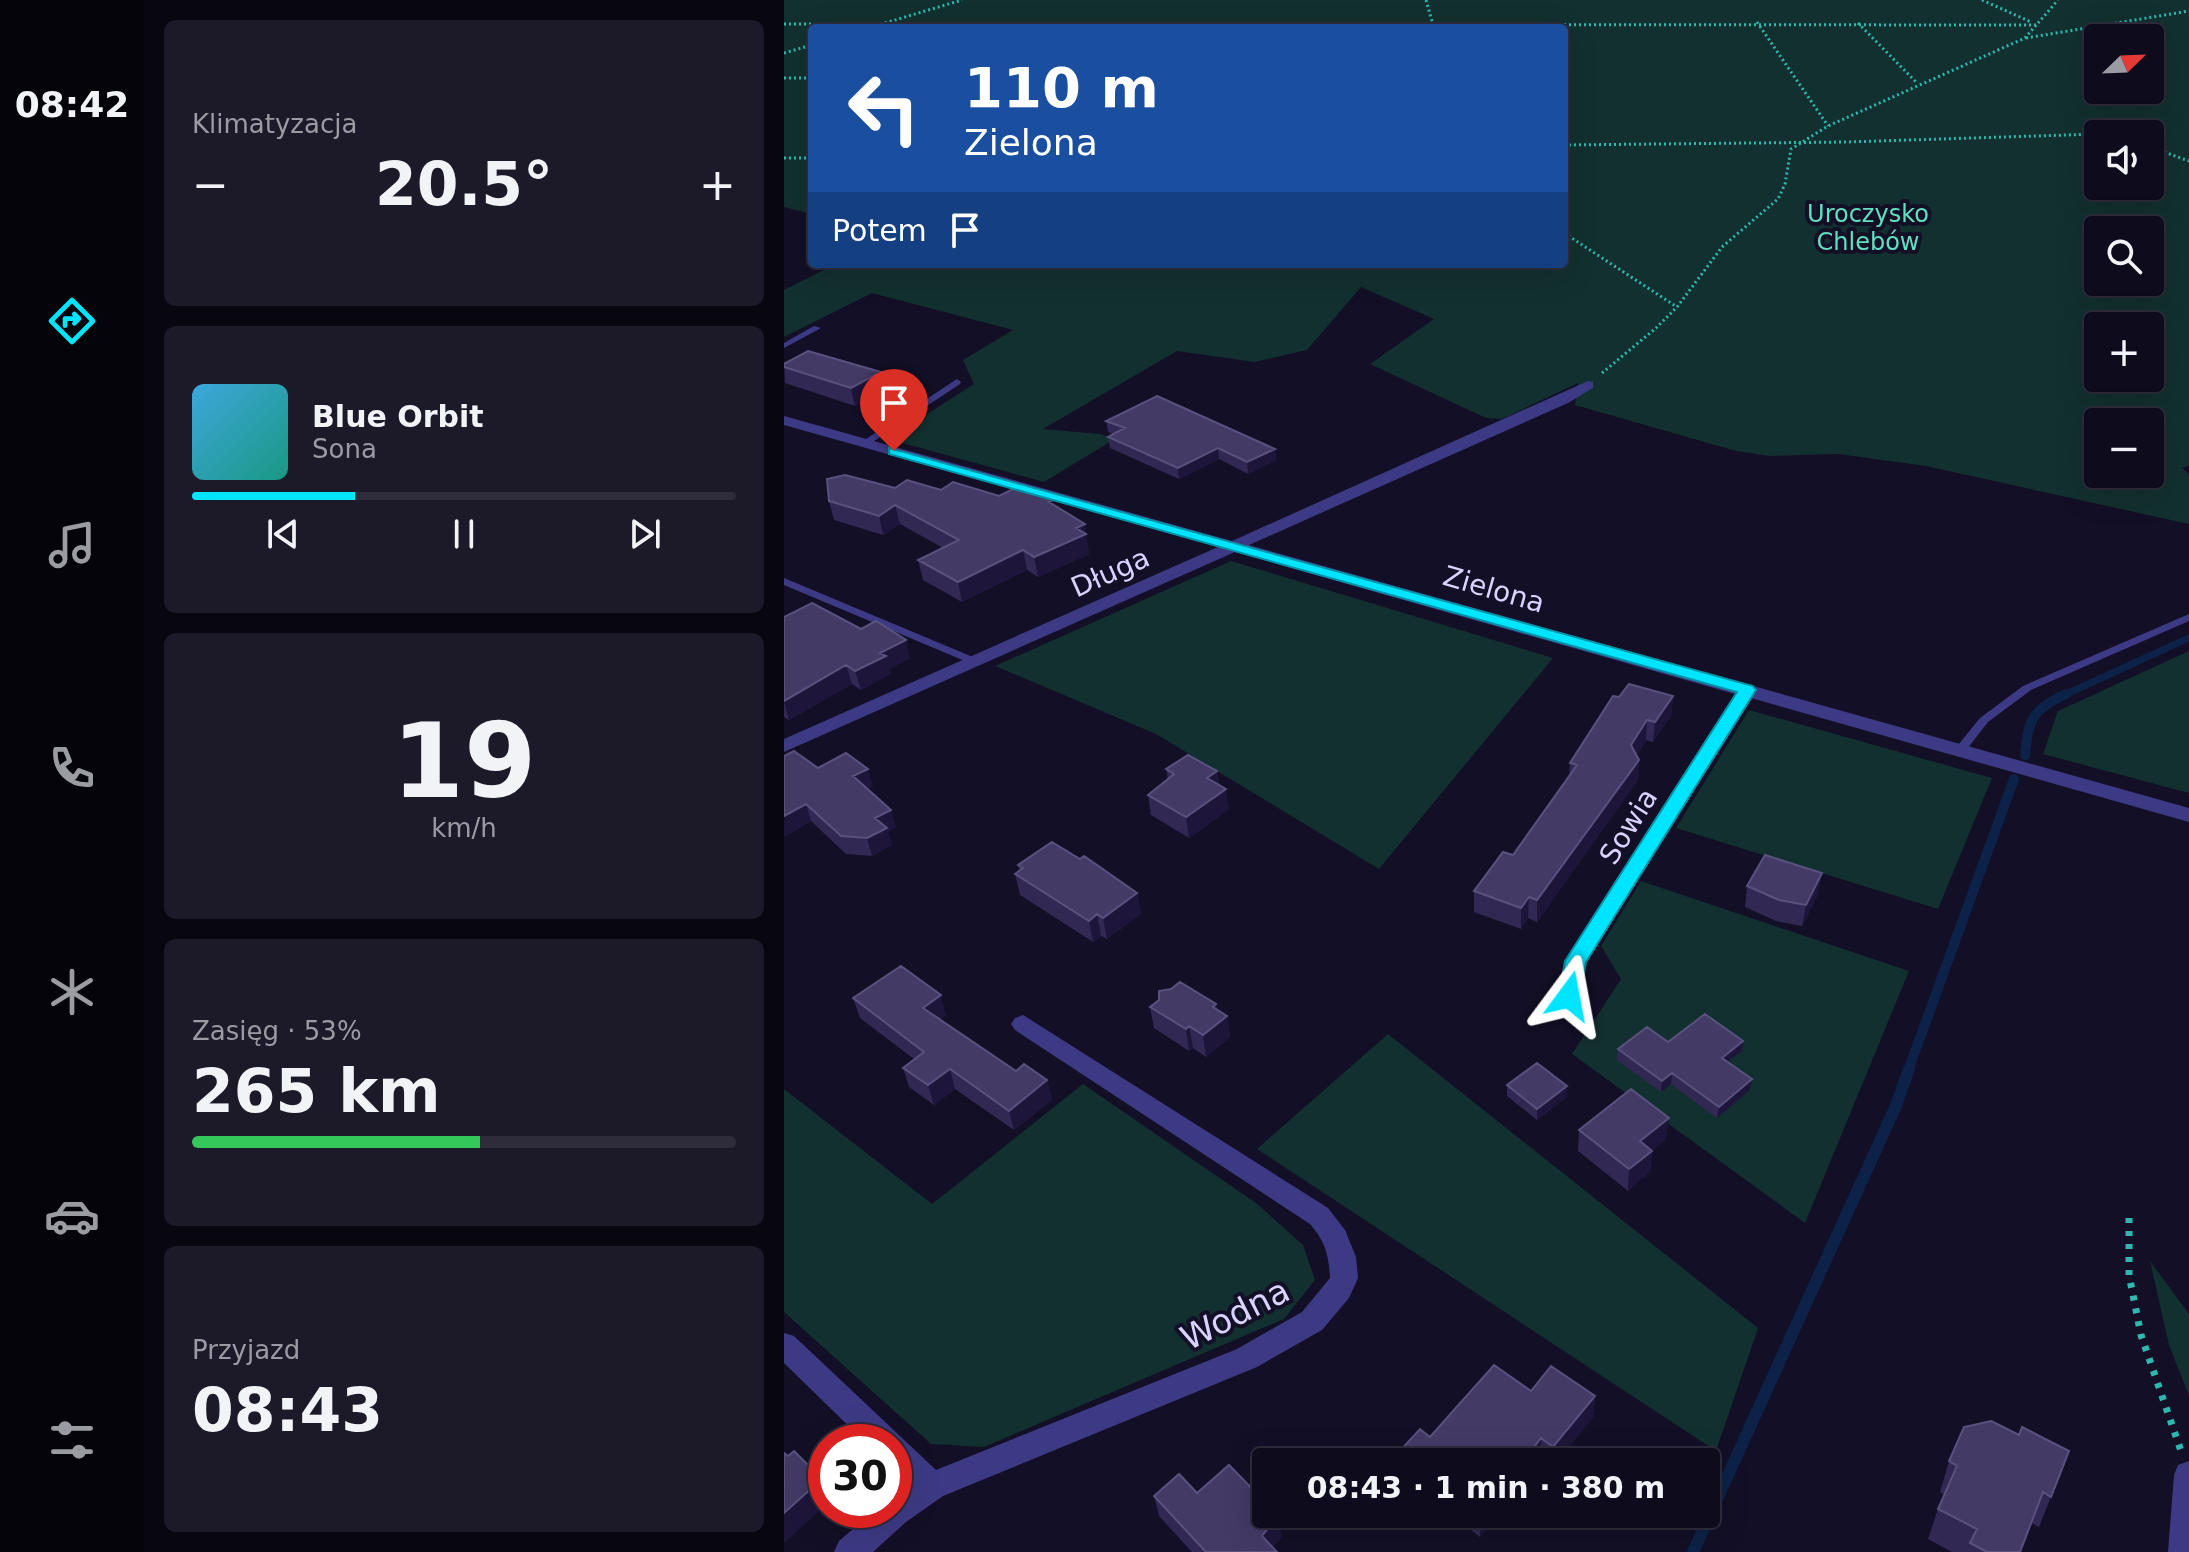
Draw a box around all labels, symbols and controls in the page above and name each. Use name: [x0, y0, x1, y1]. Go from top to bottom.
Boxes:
north arrow: [2084, 24, 2164, 104]
map controls: [2084, 24, 2164, 488]
text: 110 m: [964, 55, 1159, 120]
icon: left: [832, 56, 936, 160]
text: 08:42: [15, 84, 129, 125]
text: Klimatyzacja: [192, 109, 357, 139]
button: sound: [2084, 120, 2164, 200]
text: Zielona: [964, 122, 1098, 163]
text: 20.5°: [375, 149, 553, 219]
text: −: [192, 159, 229, 210]
text: +: [699, 159, 736, 210]
park label: Uroczysko Chlebów: [1807, 200, 1929, 256]
icon: arrive: [943, 208, 987, 252]
text: Potem: [832, 213, 927, 248]
button: search: [2084, 216, 2164, 296]
icon: directions: [44, 293, 100, 349]
button: +: [2084, 312, 2164, 392]
pin: [860, 369, 928, 451]
icon: arrive: [872, 381, 916, 425]
text: Blue Orbit: [312, 399, 484, 434]
button: −: [2084, 408, 2164, 488]
text: Sona: [312, 434, 377, 464]
icon: previous: [261, 512, 305, 556]
icon: pause: [442, 512, 486, 556]
icon: next: [623, 512, 667, 556]
icon: music: [44, 517, 100, 573]
street label: Długa: [1066, 541, 1154, 604]
street label: Zielona: [1439, 559, 1548, 620]
text: 19: [392, 700, 536, 822]
icon: phone: [44, 740, 100, 796]
street label: Sowia: [1593, 782, 1664, 870]
text: km/h: [431, 813, 497, 843]
position arrow: [1527, 954, 1611, 1038]
icon: climate: [44, 964, 100, 1020]
text: Zasięg · 53%: [192, 1016, 362, 1046]
text: 265 km: [192, 1056, 441, 1126]
icon: car: [44, 1188, 100, 1244]
street label: Wodna: [1174, 1270, 1296, 1358]
text: Przyjazd: [192, 1335, 300, 1365]
text: 08:43: [192, 1375, 383, 1445]
icon: filters: [44, 1412, 100, 1468]
speed limit sign: 30: [808, 1424, 912, 1528]
text: 08:43 · 1 min · 380 m: [1307, 1470, 1665, 1505]

